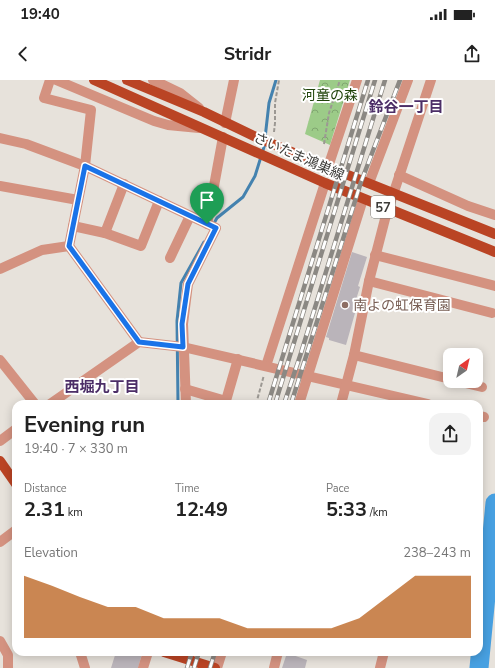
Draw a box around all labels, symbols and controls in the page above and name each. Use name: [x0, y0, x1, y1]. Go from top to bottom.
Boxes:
text: 19:40: [20, 4, 60, 24]
text: Stridr: [224, 42, 271, 66]
icon: back: [12, 43, 34, 65]
icon: share: [461, 43, 483, 65]
park label: 河童の森: [302, 86, 358, 105]
district label: 鈴谷一丁目: [368, 97, 444, 117]
street label: さいたま鴻巣線: [250, 128, 347, 185]
pin: [190, 183, 224, 224]
icon: arrive: [196, 189, 218, 211]
road number: 57: [371, 196, 395, 218]
place label: 南よの虹保育園: [353, 296, 451, 315]
marker: 南よの虹保育園: [340, 300, 350, 310]
north arrow: [443, 348, 483, 388]
map controls: [443, 348, 483, 388]
district label: 西堀九丁目: [64, 377, 140, 397]
text: Evening run: [24, 410, 145, 440]
button: share: [429, 413, 471, 455]
text: 19:40 · 7 × 330 m: [24, 440, 128, 458]
text: Distance: [24, 481, 67, 496]
text: Time: [175, 481, 199, 496]
text: Pace: [326, 481, 349, 496]
text: 2.31: [24, 496, 65, 523]
text: 12:49: [175, 496, 228, 523]
text: 5:33: [326, 496, 367, 523]
text: km: [65, 505, 83, 520]
text: /km: [367, 505, 388, 520]
text: Elevation: [24, 544, 78, 562]
text: 238–243 m: [403, 544, 471, 562]

